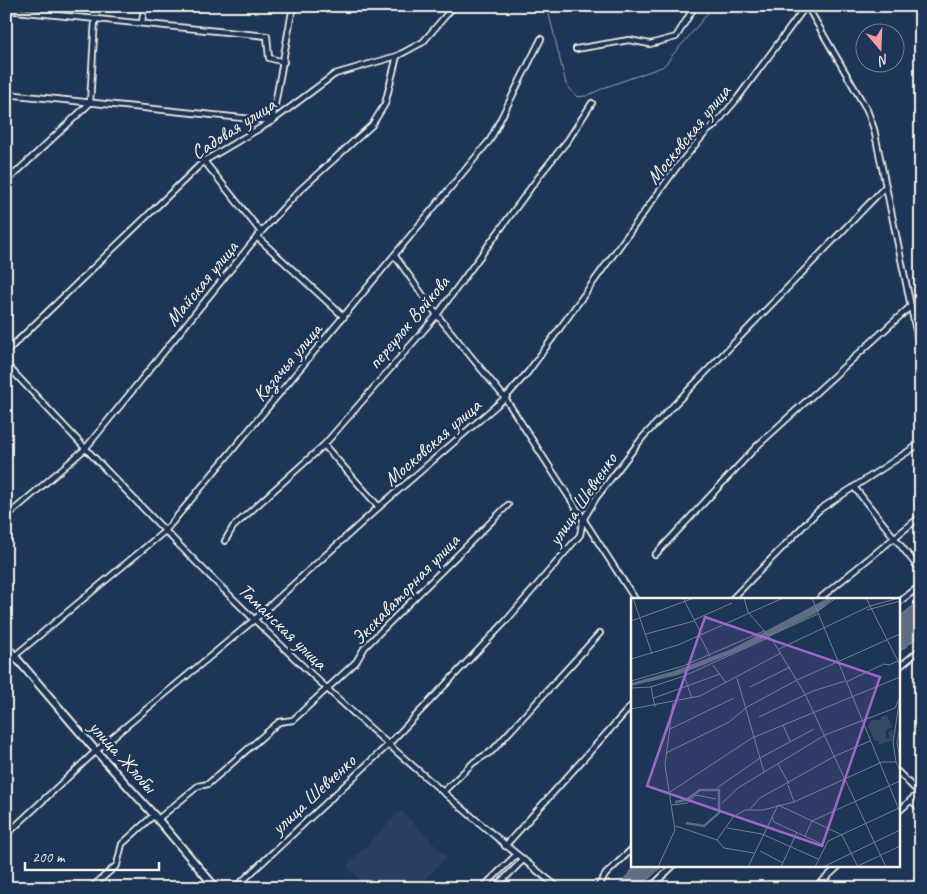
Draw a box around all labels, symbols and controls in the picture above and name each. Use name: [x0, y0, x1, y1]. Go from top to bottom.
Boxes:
north arrow: [854, 22, 904, 72]
text: N: [875, 50, 891, 70]
street label: Московская улица: [641, 78, 737, 189]
street label: Садовая улица: [186, 91, 281, 165]
street label: Майская улица: [159, 234, 245, 331]
street label: переулок Войкова: [362, 269, 456, 374]
street label: Казачья улица: [247, 317, 329, 407]
street label: Московская улица: [378, 392, 487, 492]
street label: улица Шевченко: [542, 447, 623, 551]
street label: Экскаваторная улица: [346, 527, 466, 650]
street label: Таманская улица: [233, 578, 333, 676]
inset map: [631, 598, 900, 866]
street label: улица Жлобы: [83, 714, 163, 799]
street label: улица Шевченко: [265, 748, 362, 841]
scale bar: [25, 839, 159, 871]
text: 200 m: [32, 848, 66, 867]

